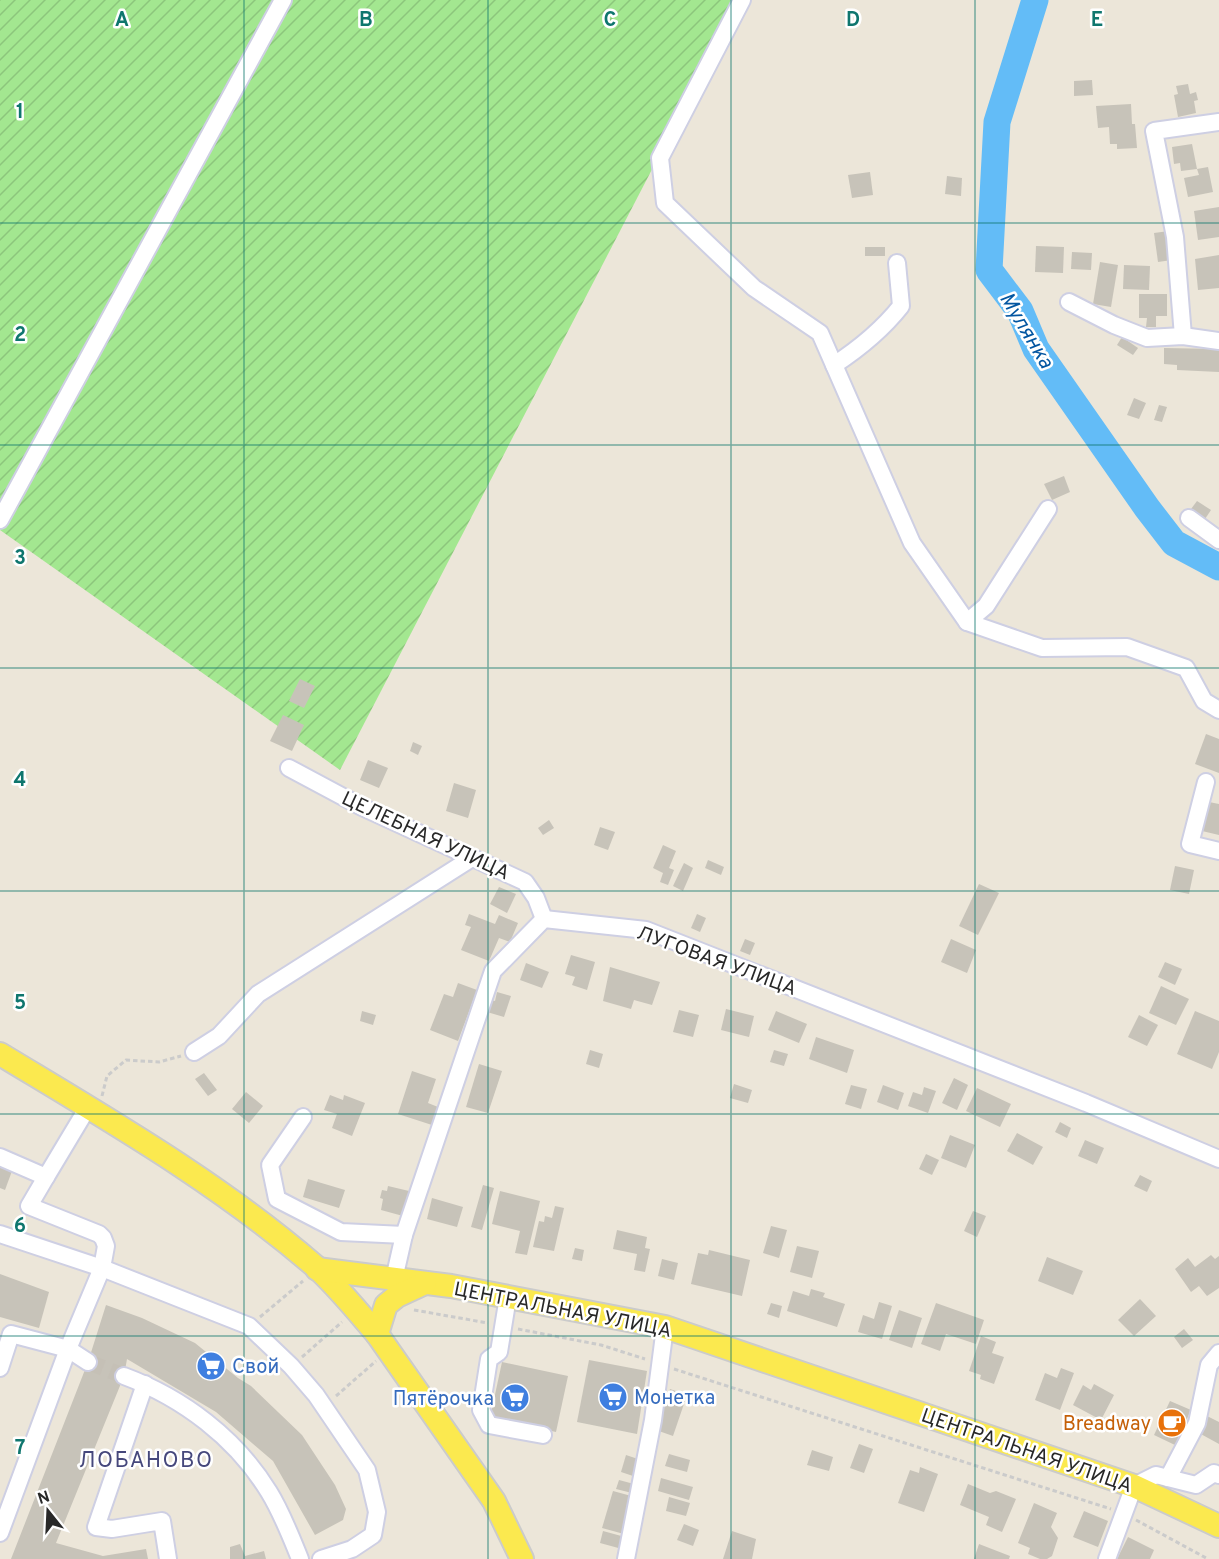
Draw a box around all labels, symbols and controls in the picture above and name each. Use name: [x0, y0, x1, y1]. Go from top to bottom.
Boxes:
text: A: [115, 8, 129, 34]
text: B: [359, 8, 373, 34]
text: C: [604, 8, 616, 34]
text: D: [846, 8, 860, 34]
text: E: [1091, 8, 1103, 34]
text: 1: [16, 100, 24, 126]
water label: Мулянка: [992, 288, 1059, 374]
text: 2: [14, 323, 26, 349]
text: 3: [14, 546, 26, 572]
text: 4: [14, 768, 26, 794]
street label: ЦЕЛЕБНАЯ УЛИЦА: [337, 786, 513, 887]
street label: ЛУГОВАЯ УЛИЦА: [633, 921, 800, 1003]
text: 5: [14, 991, 26, 1017]
text: 6: [14, 1214, 26, 1240]
street label: ЦЕНТРАЛЬНАЯ УЛИЦА: [451, 1277, 674, 1345]
supermarket icon: Свой: [195, 1350, 227, 1382]
place label: Свой: [232, 1355, 279, 1381]
supermarket icon: Монетка: [597, 1381, 629, 1413]
supermarket icon: Пятёрочка: [499, 1382, 531, 1414]
place label: Монетка: [634, 1386, 715, 1412]
place label: Пятёрочка: [393, 1387, 494, 1413]
street label: ЦЕНТРАЛЬНАЯ УЛИЦА: [917, 1404, 1135, 1500]
cafe icon: Breadway: [1156, 1407, 1188, 1439]
place label: Breadway: [1063, 1412, 1151, 1438]
text: 7: [15, 1436, 25, 1462]
district label: ЛОБАНОВО: [79, 1448, 213, 1475]
north arrow: [18, 1481, 78, 1541]
text: N: [35, 1487, 53, 1510]

